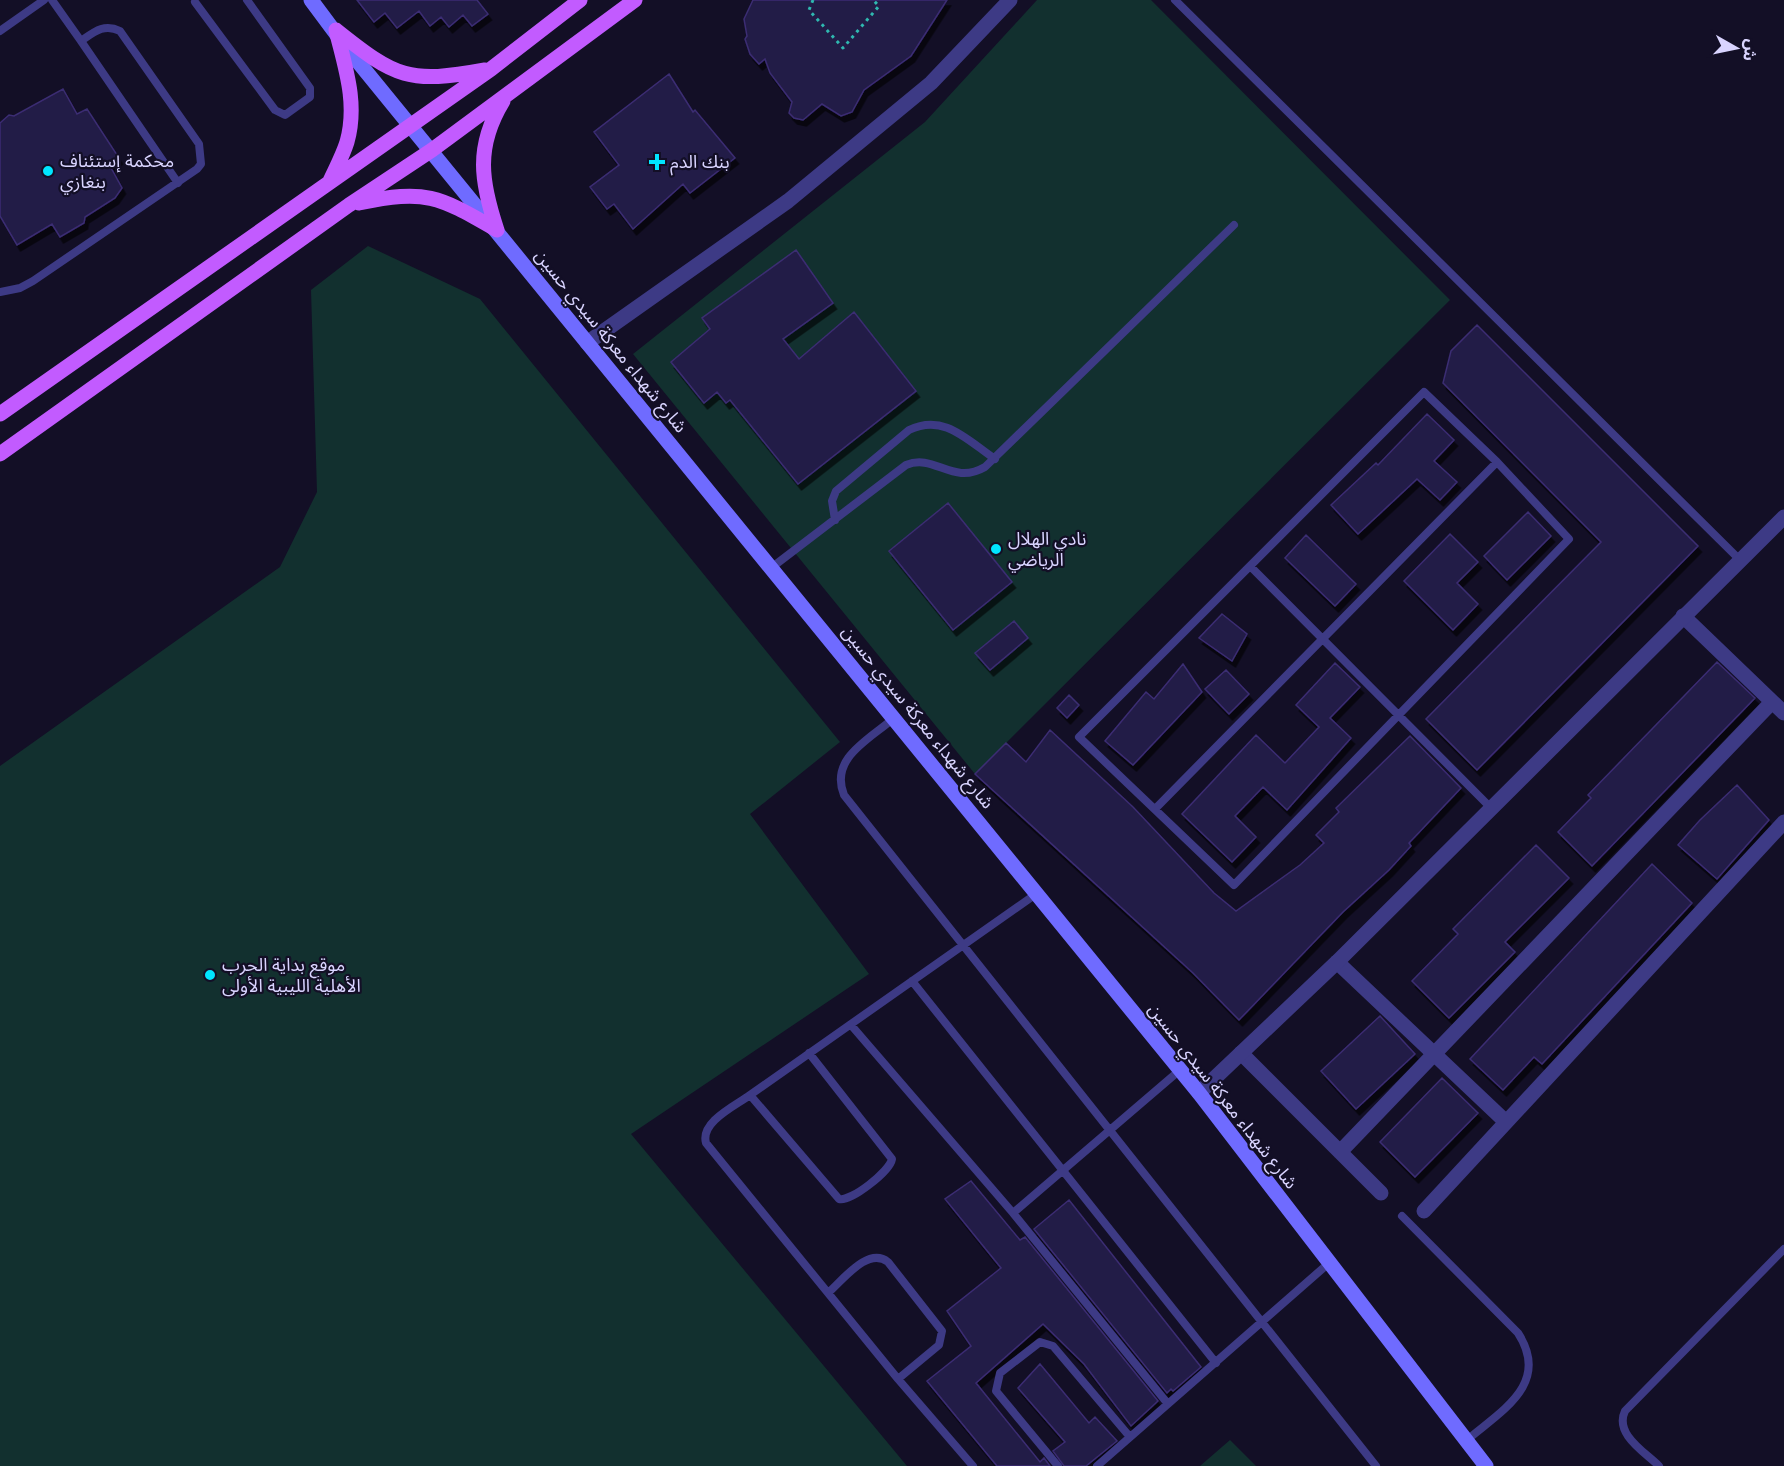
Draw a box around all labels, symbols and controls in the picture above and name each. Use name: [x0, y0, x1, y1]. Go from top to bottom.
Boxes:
north arrow: [1706, 18, 1766, 78]
text: ش: [1738, 38, 1761, 63]
place label: محكمة إستئناف بنغازي: [60, 150, 174, 195]
place label: بنك الدم: [670, 151, 730, 176]
marker: بنك الدم: [648, 153, 666, 171]
marker: محكمة إستئناف بنغازي: [41, 164, 55, 178]
street label: شارع شهداء معركة سيدي حسين: [528, 245, 692, 439]
place label: نادي الهلال الرياضي: [1008, 528, 1086, 573]
marker: نادي الهلال الرياضي: [989, 542, 1003, 556]
street label: شارع شهداء معركة سيدي حسين: [835, 621, 999, 815]
place label: موقع بداية الحرب الأهلية الليبية الأولى: [222, 954, 361, 997]
marker: موقع بداية الحرب الأهلية الليبية الأولى: [203, 968, 217, 982]
street label: شارع شهداء معركة سيدي حسين: [1141, 999, 1302, 1195]

